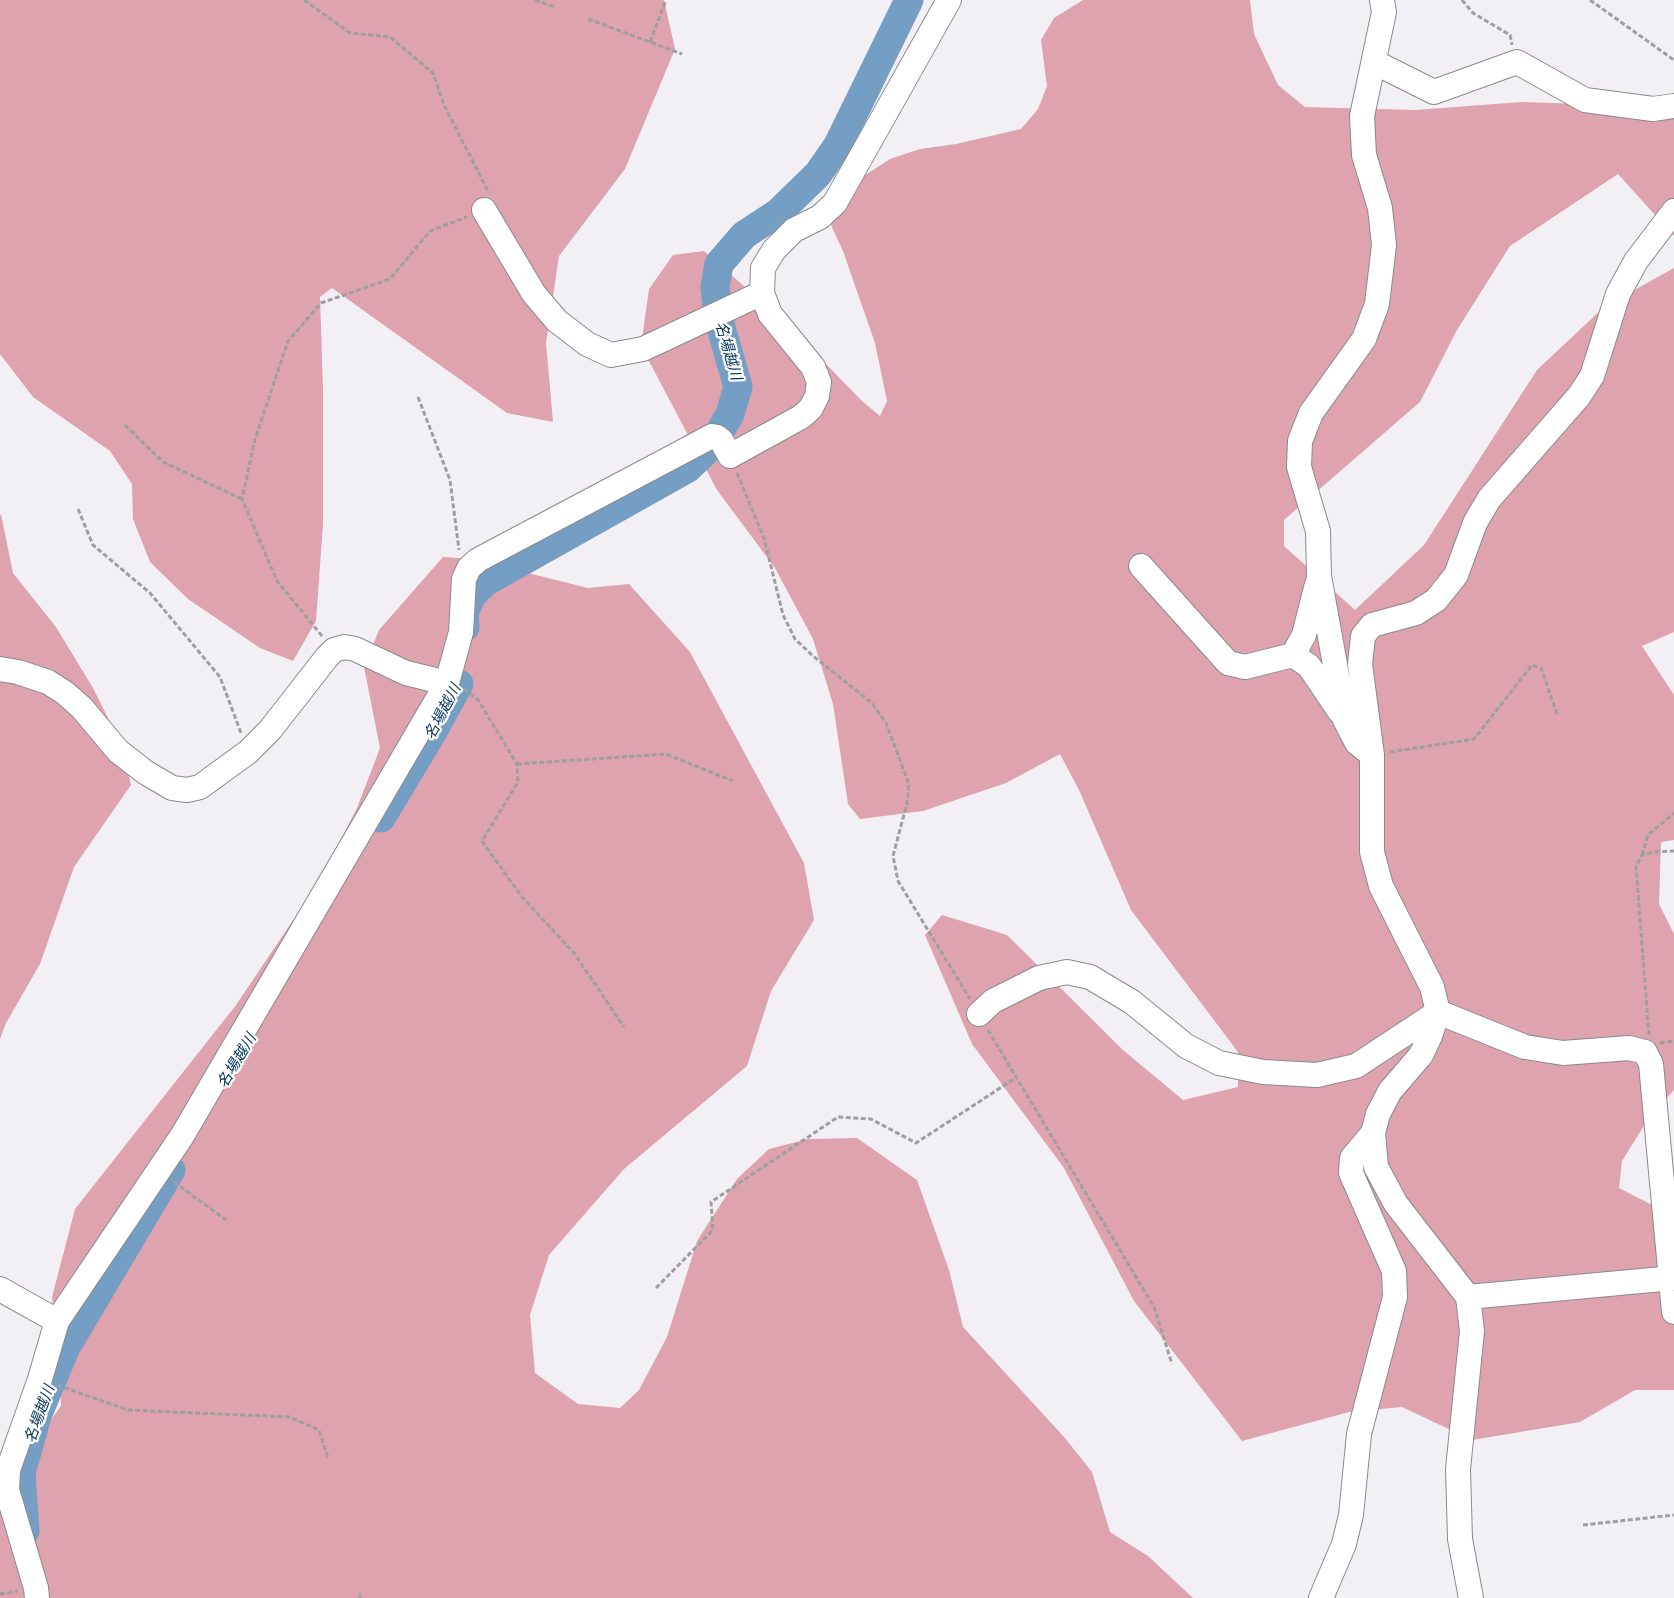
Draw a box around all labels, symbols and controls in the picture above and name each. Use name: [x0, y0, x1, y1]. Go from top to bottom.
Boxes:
water label: 名場越川: [711, 320, 745, 382]
water label: 名場越川: [421, 681, 465, 743]
water label: 名場越川: [214, 1031, 260, 1091]
water label: 名場越川: [21, 1383, 59, 1445]

